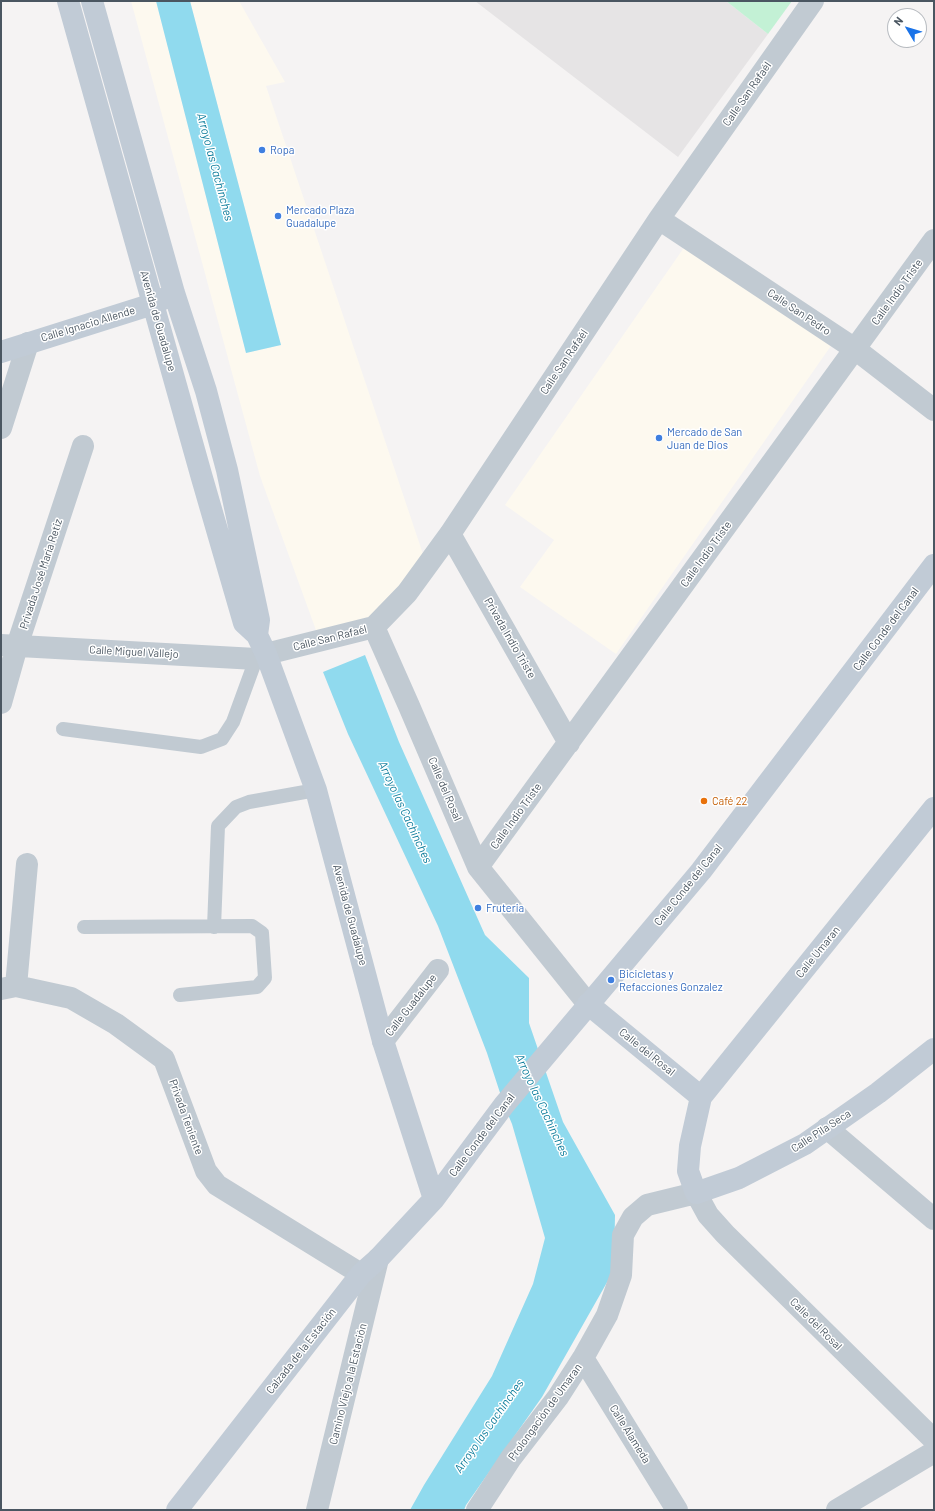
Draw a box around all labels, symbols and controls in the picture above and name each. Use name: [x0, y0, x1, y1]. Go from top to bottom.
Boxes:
north arrow: [887, 8, 927, 48]
text: N: [891, 14, 905, 28]
street label: Calle San Rafaél: [720, 59, 774, 129]
water label: Arroyo las Cachinches: [194, 111, 236, 223]
place label: Ropa: [270, 143, 294, 157]
marker: Ropa: [257, 145, 267, 155]
place label: Mercado Plaza Guadalupe: [286, 203, 354, 229]
marker: Mercado Plaza Guadalupe: [273, 211, 283, 221]
street label: Calle Indio Triste: [869, 256, 925, 328]
street label: Avenida de Guadalupe: [137, 269, 179, 373]
street label: Calle San Pedro: [765, 286, 833, 338]
street label: Calle Ignacio Allende: [39, 303, 137, 345]
street label: Calle San Rafaél: [537, 327, 591, 397]
place label: Mercado de San Juan de Dios: [667, 425, 742, 451]
marker: Mercado de San Juan de Dios: [654, 433, 664, 443]
street label: Privada José María Retiz: [17, 517, 65, 631]
street label: Calle Indio Triste: [678, 518, 734, 590]
street label: Calle Conde del Canal: [850, 585, 922, 673]
street label: Privada Indio Triste: [482, 595, 538, 681]
street label: Calle San Rafaél: [292, 622, 368, 654]
street label: Calle Miguel Vallejo: [89, 643, 179, 661]
street label: Calle del Rosal: [426, 755, 464, 823]
water label: Arroyo las Cachinches: [375, 759, 435, 865]
street label: Calle Indio Triste: [488, 780, 544, 852]
place label: Café 22: [712, 794, 747, 808]
marker: Café 22: [699, 796, 709, 806]
street label: Calle Conde del Canal: [651, 842, 725, 928]
street label: Avenida de Guadalupe: [330, 863, 370, 967]
place label: Fruteria: [486, 901, 524, 915]
marker: Fruteria: [473, 903, 483, 913]
street label: Calle Umaran: [793, 923, 843, 981]
place label: Bicicletas y Refacciones Gonzalez: [619, 967, 723, 993]
street label: Calle Guadalupe: [383, 971, 439, 1039]
marker: Bicicletas y Refacciones Gonzalez: [606, 975, 616, 985]
street label: Calle del Rosal: [616, 1025, 678, 1079]
water label: Arroyo las Cachinches: [512, 1052, 572, 1158]
street label: Privada Teniente: [166, 1077, 206, 1157]
street label: Calle Conde del Canal: [446, 1091, 518, 1179]
street label: Calle Pila Seca: [789, 1107, 853, 1155]
street label: Calle del Rosal: [787, 1295, 845, 1353]
street label: Calzada de la Estación: [263, 1305, 339, 1397]
street label: Camino Viejo a la Estación: [327, 1322, 369, 1446]
street label: Prolongación de Umaran: [505, 1361, 585, 1463]
water label: Arroyo las Cachinches: [451, 1376, 527, 1476]
street label: Calle Alameda: [607, 1402, 653, 1466]

